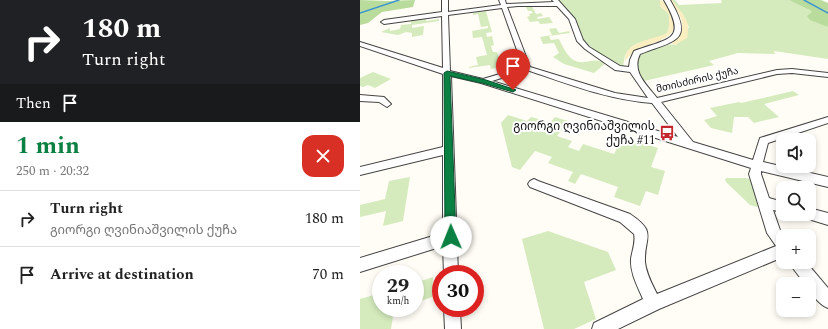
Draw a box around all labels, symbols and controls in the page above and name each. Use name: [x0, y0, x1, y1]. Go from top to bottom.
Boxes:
text: 180 m: [82, 7, 161, 50]
icon: right: [16, 16, 68, 68]
text: Turn right: [82, 46, 165, 73]
pin: [496, 49, 530, 90]
icon: arrive: [502, 55, 524, 77]
street label: მთისძირის ქუჩა: [654, 63, 740, 97]
text: Then: [16, 92, 51, 115]
icon: arrive: [59, 92, 81, 114]
place label: გიორგი ღვინიაშვილის ქუჩა #11: [513, 117, 655, 150]
bus stop icon: გიორგი ღვინიაშვილის ქუჩა #11: [658, 124, 676, 142]
text: 1 min: [16, 128, 80, 164]
map controls: [776, 133, 816, 317]
button: sound: [776, 133, 816, 173]
button: close: [302, 135, 344, 177]
text: 250 m · 20:32: [16, 161, 89, 181]
button: search: [776, 181, 816, 221]
text: Turn right: [50, 197, 123, 220]
text: 180 m: [305, 207, 344, 230]
icon: right: [16, 208, 38, 230]
position arrow: [430, 216, 472, 258]
text: გიორგი ღვინიაშვილის ქუჩა: [50, 220, 237, 240]
button: +: [776, 229, 816, 269]
text: Arrive at destination: [50, 263, 194, 286]
text: 70 m: [312, 263, 344, 286]
icon: arrive: [16, 264, 38, 286]
speed limit sign: 30: [432, 265, 484, 317]
text: 29: [387, 271, 409, 301]
button: −: [776, 277, 816, 317]
text: km/h: [387, 293, 409, 309]

